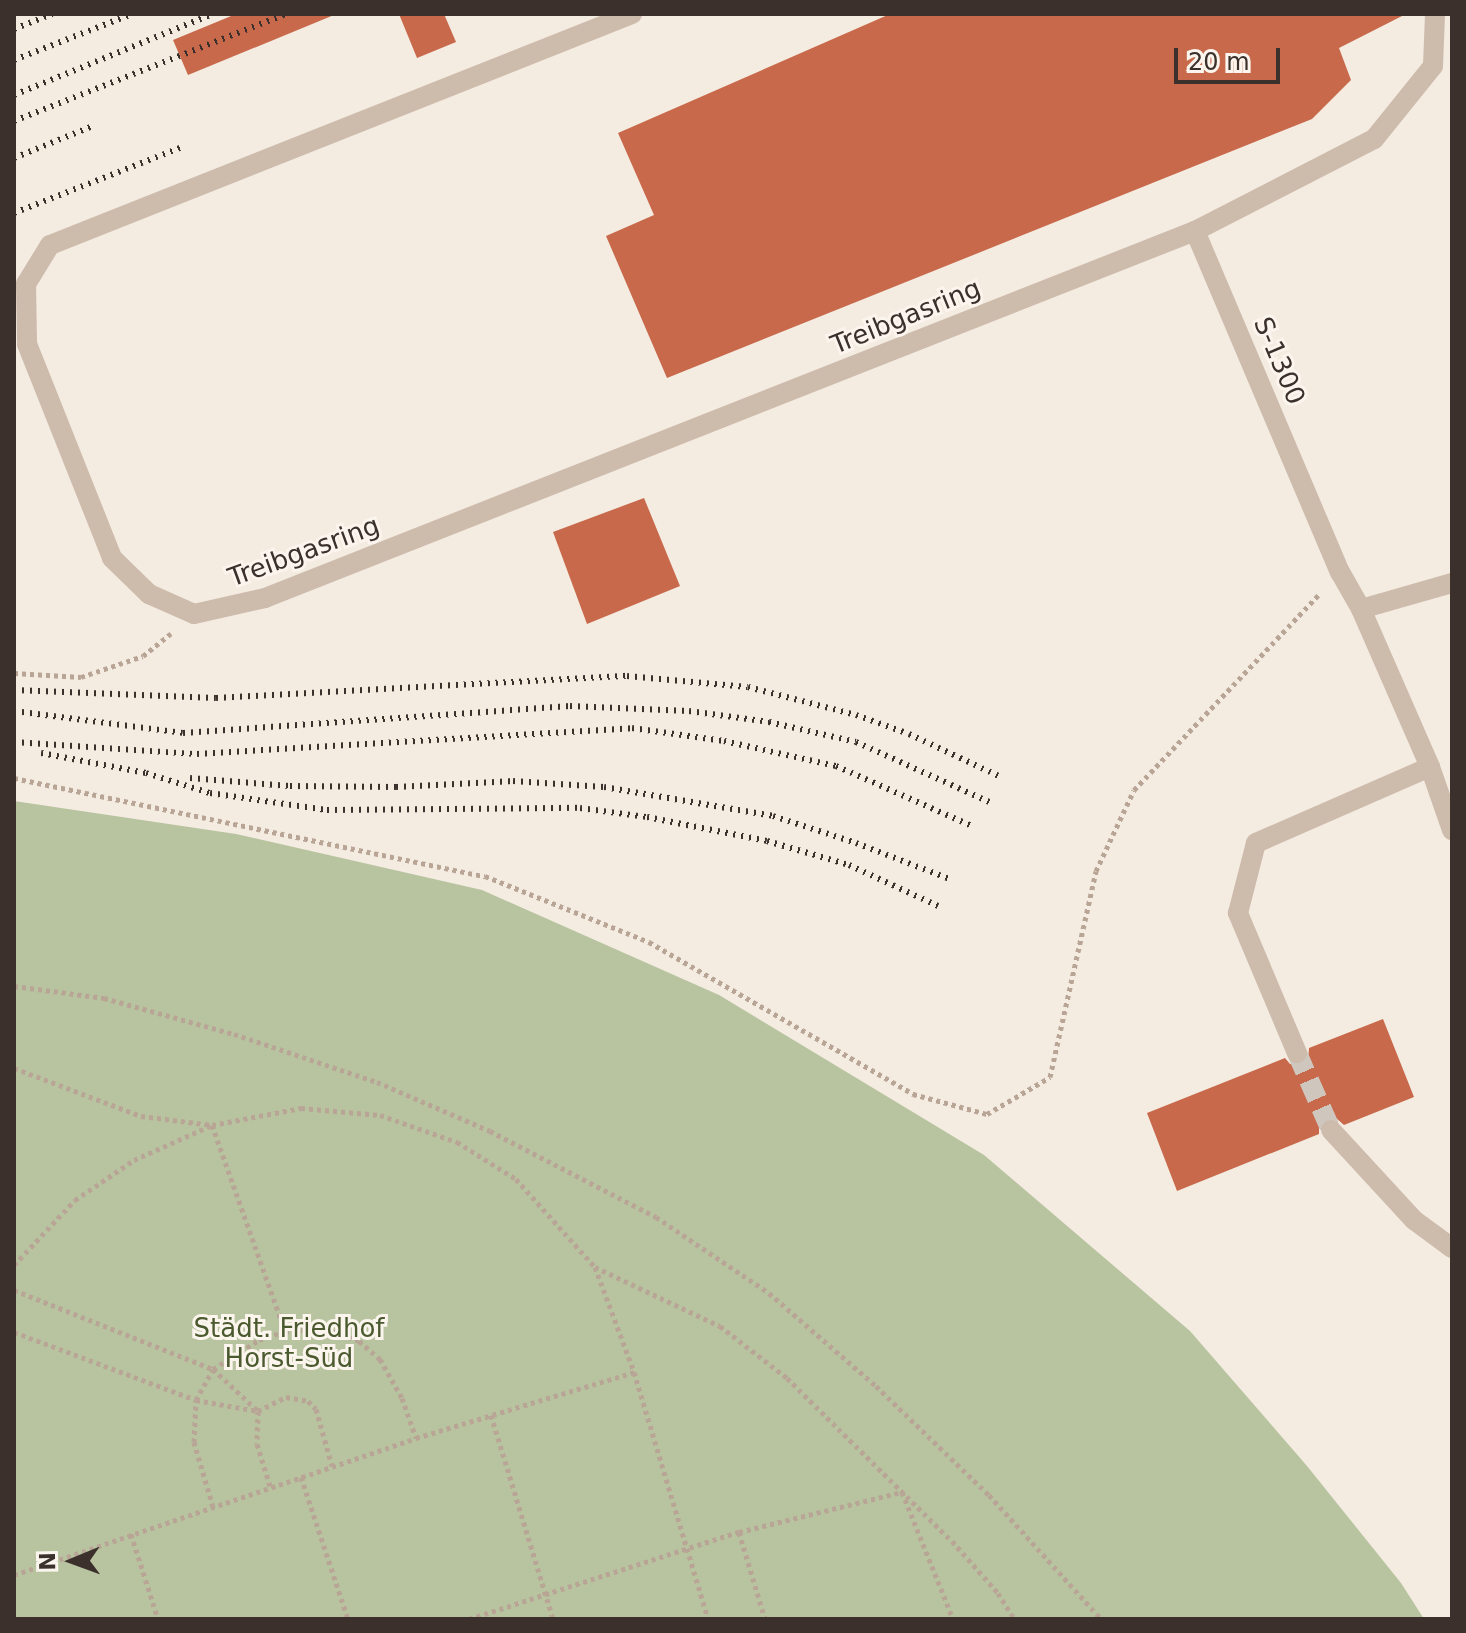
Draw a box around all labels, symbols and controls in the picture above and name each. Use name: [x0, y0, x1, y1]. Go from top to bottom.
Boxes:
scale bar: [1178, 32, 1284, 82]
text: 20 m: [1188, 48, 1250, 76]
street label: Treibgasring: [827, 273, 985, 361]
street label: S-1300: [1247, 313, 1311, 409]
street label: Treibgasring: [224, 510, 384, 594]
park label: Städt. Friedhof Horst-Süd: [194, 1313, 384, 1374]
north arrow: [32, 1521, 112, 1601]
text: N: [35, 1552, 60, 1571]

